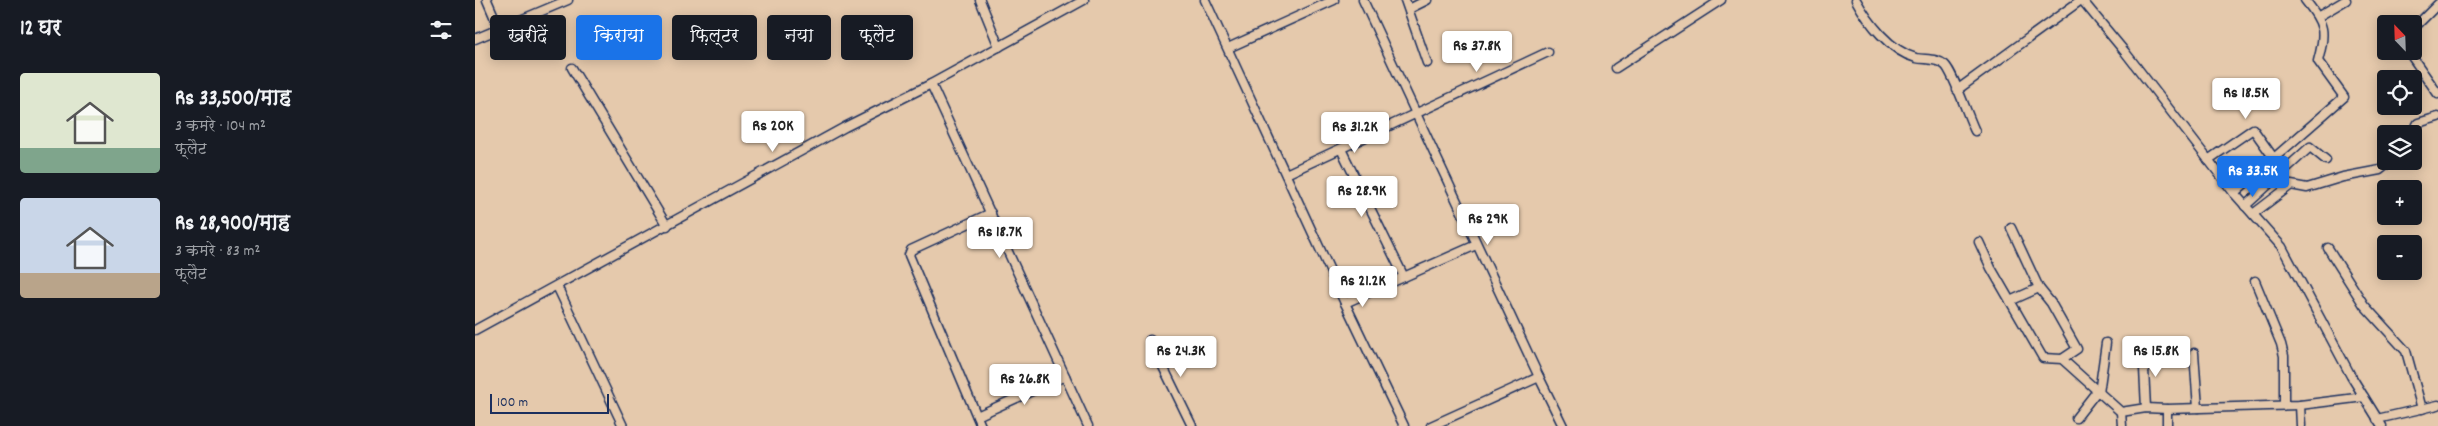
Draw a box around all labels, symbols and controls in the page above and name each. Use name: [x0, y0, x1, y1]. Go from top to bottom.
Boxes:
text: 12 घर: [20, 15, 61, 45]
chip: खरीदें: [490, 15, 566, 60]
chip: किराया: [576, 15, 662, 60]
chip: फ़िल्टर: [672, 15, 757, 60]
chip: नया: [767, 15, 831, 60]
chip: फ़्लैट: [841, 15, 913, 60]
north arrow: [2377, 15, 2423, 60]
map controls: [2377, 15, 2422, 280]
icon: filters: [427, 16, 455, 44]
pin: Rs 37.8K: [1425, 30, 1529, 73]
text: Rs 37.8K: [1453, 35, 1501, 58]
button: locate: [2377, 70, 2422, 115]
pin: Rs 18.5K: [2194, 78, 2298, 120]
text: Rs 18.5K: [2223, 82, 2269, 105]
text: Rs 33,500/माह: [175, 85, 291, 115]
icon: home: [60, 93, 120, 153]
pin: Rs 20K: [732, 110, 814, 153]
pin: Rs 31.2K: [1303, 112, 1407, 154]
text: 3 कमरे · 104 m²: [175, 115, 266, 138]
text: Rs 20K: [752, 115, 794, 138]
text: Rs 31.2K: [1332, 116, 1378, 139]
button: layers: [2377, 125, 2422, 170]
text: फ़्लैट: [175, 138, 207, 161]
pin: Rs 33.5K: [2201, 156, 2305, 198]
text: Rs 33.5K: [2228, 160, 2278, 183]
pin: Rs 28.9K: [1310, 176, 1414, 218]
text: Rs 28.9K: [1338, 180, 1386, 203]
button: +: [2377, 180, 2422, 225]
pin: Rs 29K: [1447, 204, 1529, 246]
text: Rs 29K: [1468, 208, 1508, 231]
text: Rs 28,900/माह: [175, 210, 290, 240]
pin: Rs 18.7K: [948, 216, 1052, 259]
icon: home: [60, 218, 120, 278]
text: Rs 18.7K: [978, 221, 1022, 244]
button: −: [2377, 235, 2422, 280]
text: 3 कमरे · 83 m²: [175, 240, 260, 263]
text: फ़्लैट: [175, 263, 207, 286]
pin: Rs 21.2K: [1311, 266, 1415, 308]
text: Rs 21.2K: [1340, 270, 1386, 293]
pin: Rs 24.3K: [1129, 336, 1233, 378]
pin: Rs 15.8K: [2104, 336, 2208, 378]
text: Rs 24.3K: [1157, 340, 1205, 363]
text: Rs 15.8K: [2133, 340, 2179, 363]
pin: Rs 26.8K: [973, 364, 1077, 406]
text: Rs 26.8K: [1000, 368, 1050, 391]
scale bar: [490, 391, 609, 414]
text: 100 m: [497, 393, 528, 413]

